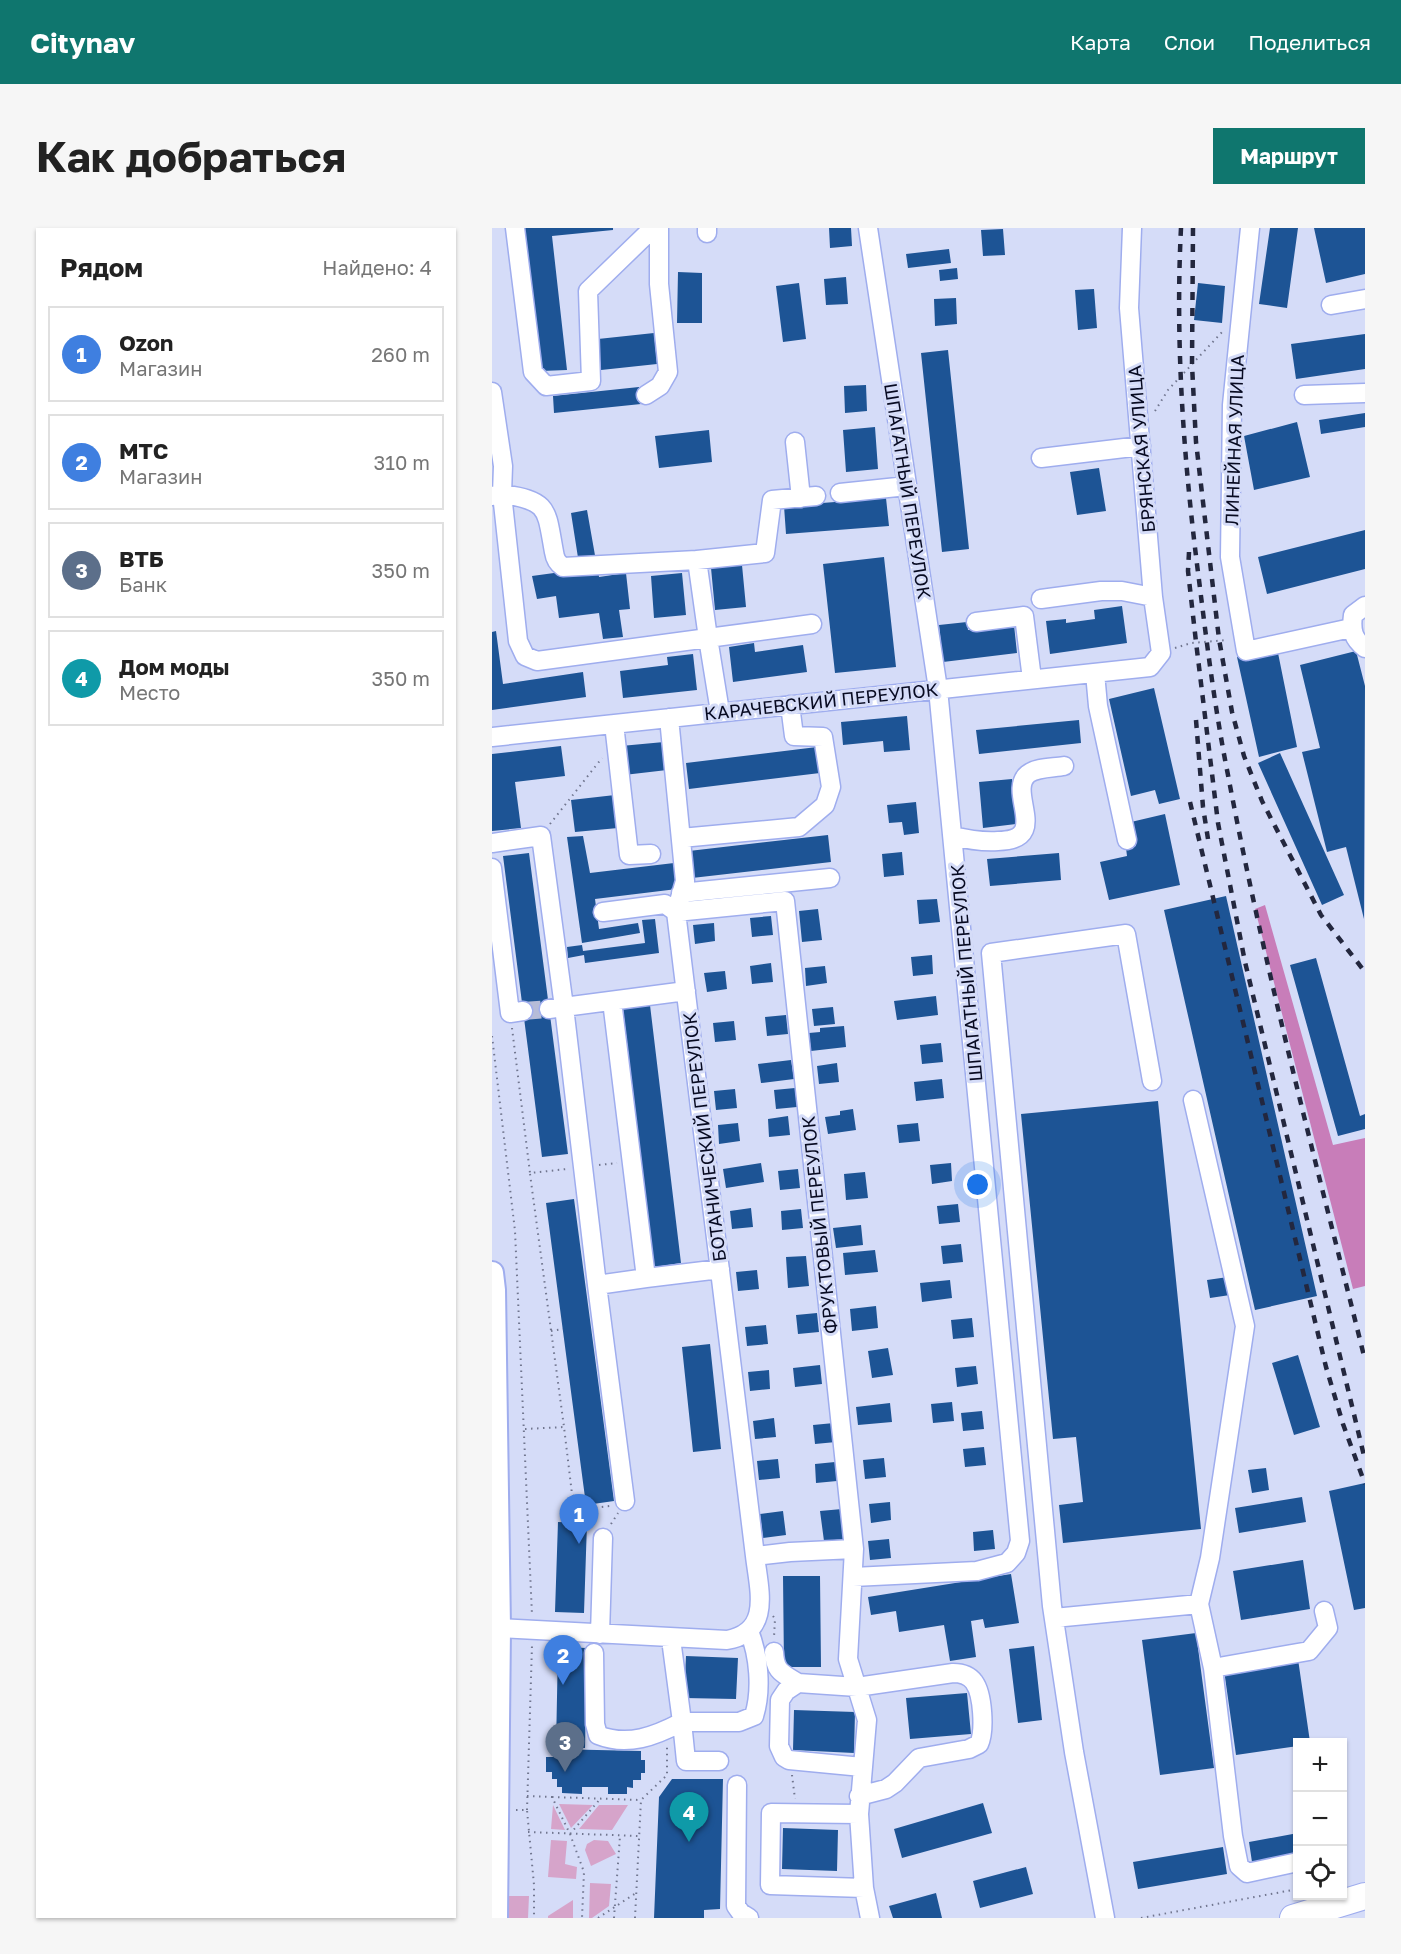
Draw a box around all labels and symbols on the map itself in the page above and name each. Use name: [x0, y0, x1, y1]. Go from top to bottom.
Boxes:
street label: ЛИНЕЙНАЯ УЛИЦА: [1220, 354, 1248, 526]
street label: БРЯНСКАЯ УЛИЦА: [1123, 364, 1159, 534]
street label: ШПАГАТНЫЙ ПЕРЕУЛОК: [880, 382, 936, 601]
street label: КАРАЧЕВСКИЙ ПЕРЕУЛОК: [703, 678, 939, 724]
street label: ШПАГАТНЫЙ ПЕРЕУЛОК: [946, 863, 986, 1083]
street label: БОТАНИЧЕСКИЙ ПЕРЕУЛОК: [678, 1011, 730, 1263]
street label: ФРУКТОВЫЙ ПЕРЕУЛОК: [797, 1114, 841, 1335]
your location: [963, 1170, 992, 1199]
pin: 1: [560, 1494, 598, 1544]
pin: 2: [544, 1636, 582, 1685]
pin: 3: [546, 1722, 584, 1772]
pin: 4: [670, 1792, 708, 1842]

